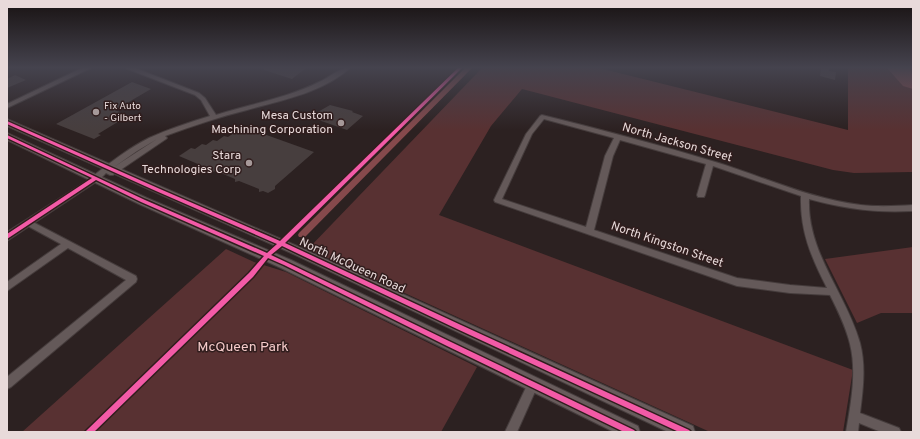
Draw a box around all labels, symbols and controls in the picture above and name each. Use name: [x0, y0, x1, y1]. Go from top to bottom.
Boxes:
place label: Fix Auto - Gilbert: [104, 100, 142, 125]
marker: Fix Auto - Gilbert: [91, 107, 101, 117]
place label: Mesa Custom Machining Corporation: [211, 108, 333, 138]
marker: Mesa Custom Machining Corporation: [336, 118, 346, 128]
street label: North Jackson Street: [620, 120, 734, 166]
place label: Stara Technologies Corp: [141, 148, 241, 178]
marker: Stara Technologies Corp: [244, 158, 254, 168]
street label: North Kingston Street: [609, 218, 725, 272]
street label: North McQueen Road: [296, 234, 408, 298]
park label: McQueen Park: [197, 339, 289, 356]

